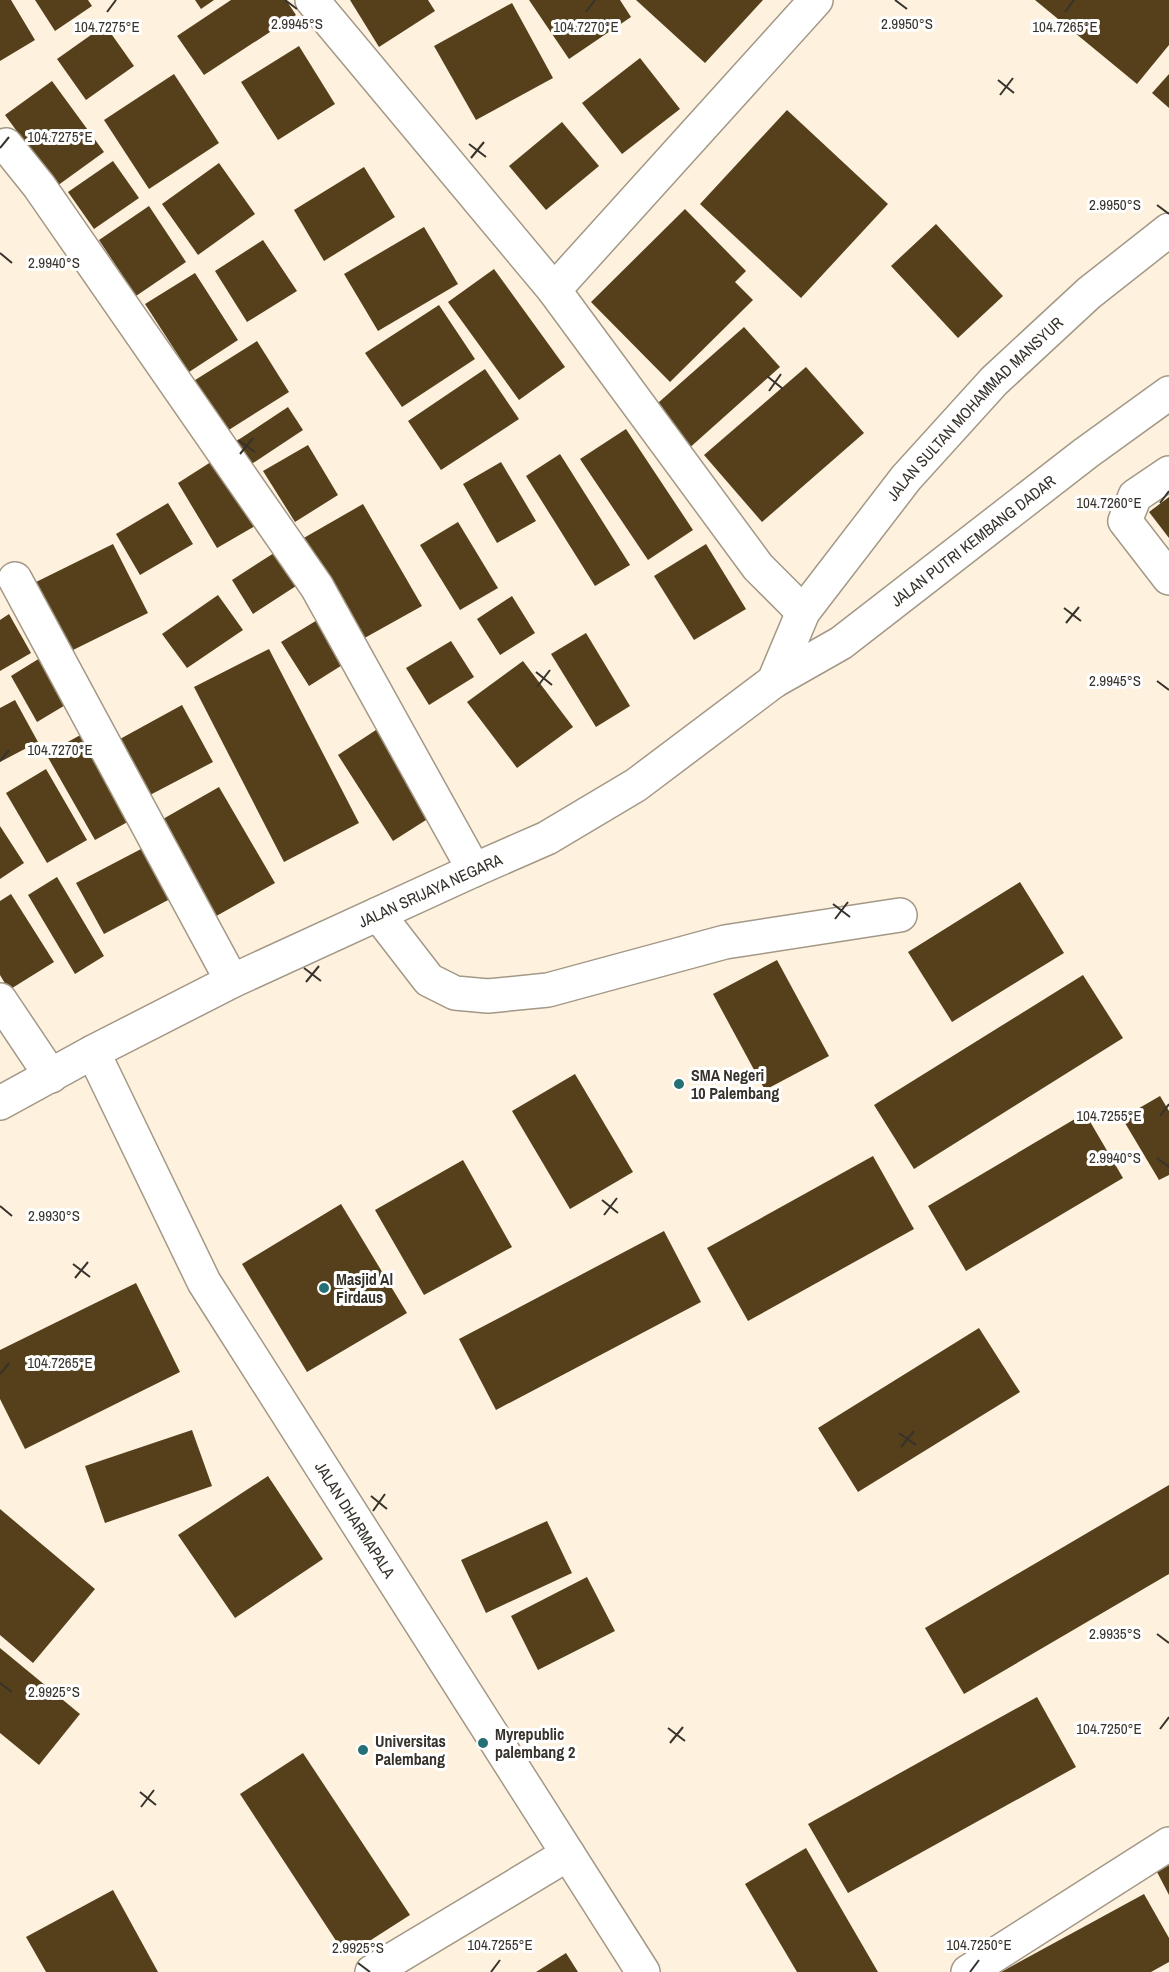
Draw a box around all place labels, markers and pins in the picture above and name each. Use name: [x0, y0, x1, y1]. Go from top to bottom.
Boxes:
place label: SMA Negeri 10 Palembang: [691, 1064, 779, 1104]
marker: SMA Negeri 10 Palembang: [672, 1077, 686, 1091]
place label: Masjid Al Firdaus: [336, 1268, 393, 1308]
marker: Masjid Al Firdaus: [317, 1281, 331, 1295]
place label: Myrepublic palembang 2: [495, 1723, 575, 1763]
place label: Universitas Palembang: [375, 1730, 446, 1770]
marker: Myrepublic palembang 2: [476, 1736, 490, 1750]
marker: Universitas Palembang: [356, 1743, 370, 1757]

